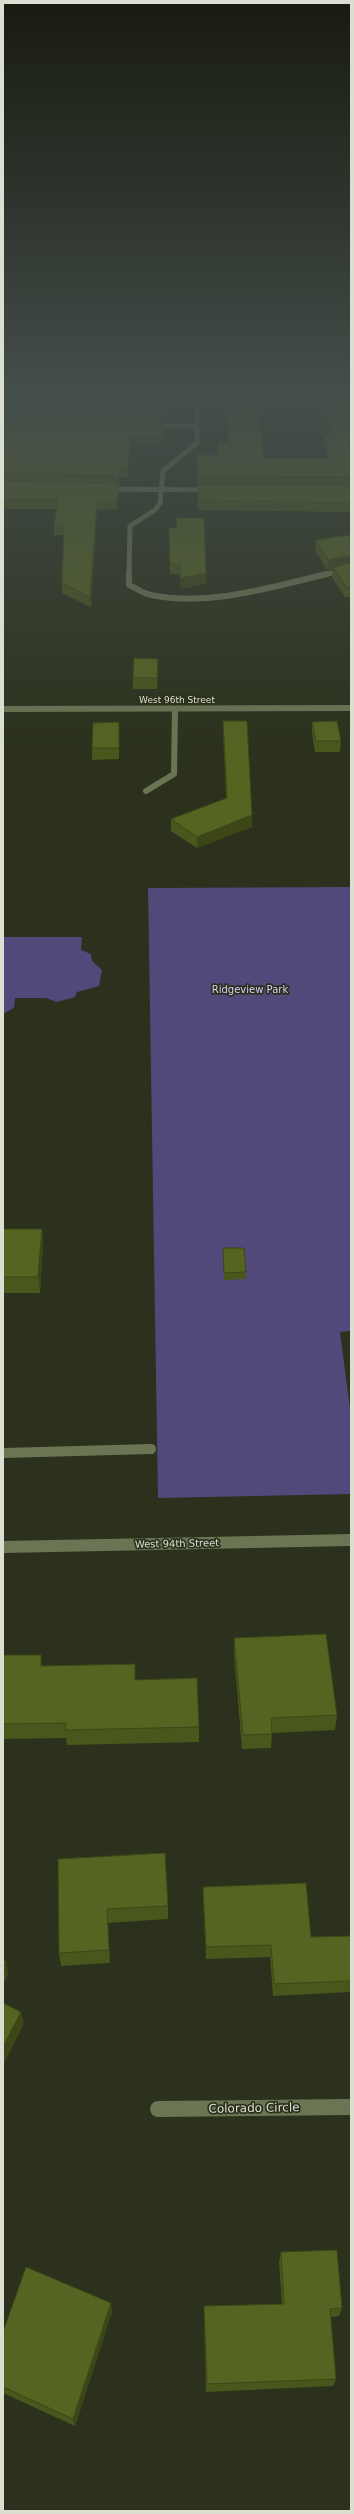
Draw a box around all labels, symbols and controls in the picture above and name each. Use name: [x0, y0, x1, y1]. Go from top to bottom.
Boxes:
street label: West 96th Street: [139, 695, 215, 705]
park label: Ridgeview Park: [212, 984, 288, 995]
street label: West 94th Street: [135, 1537, 219, 1550]
street label: Colorado Circle: [208, 2100, 300, 2116]

